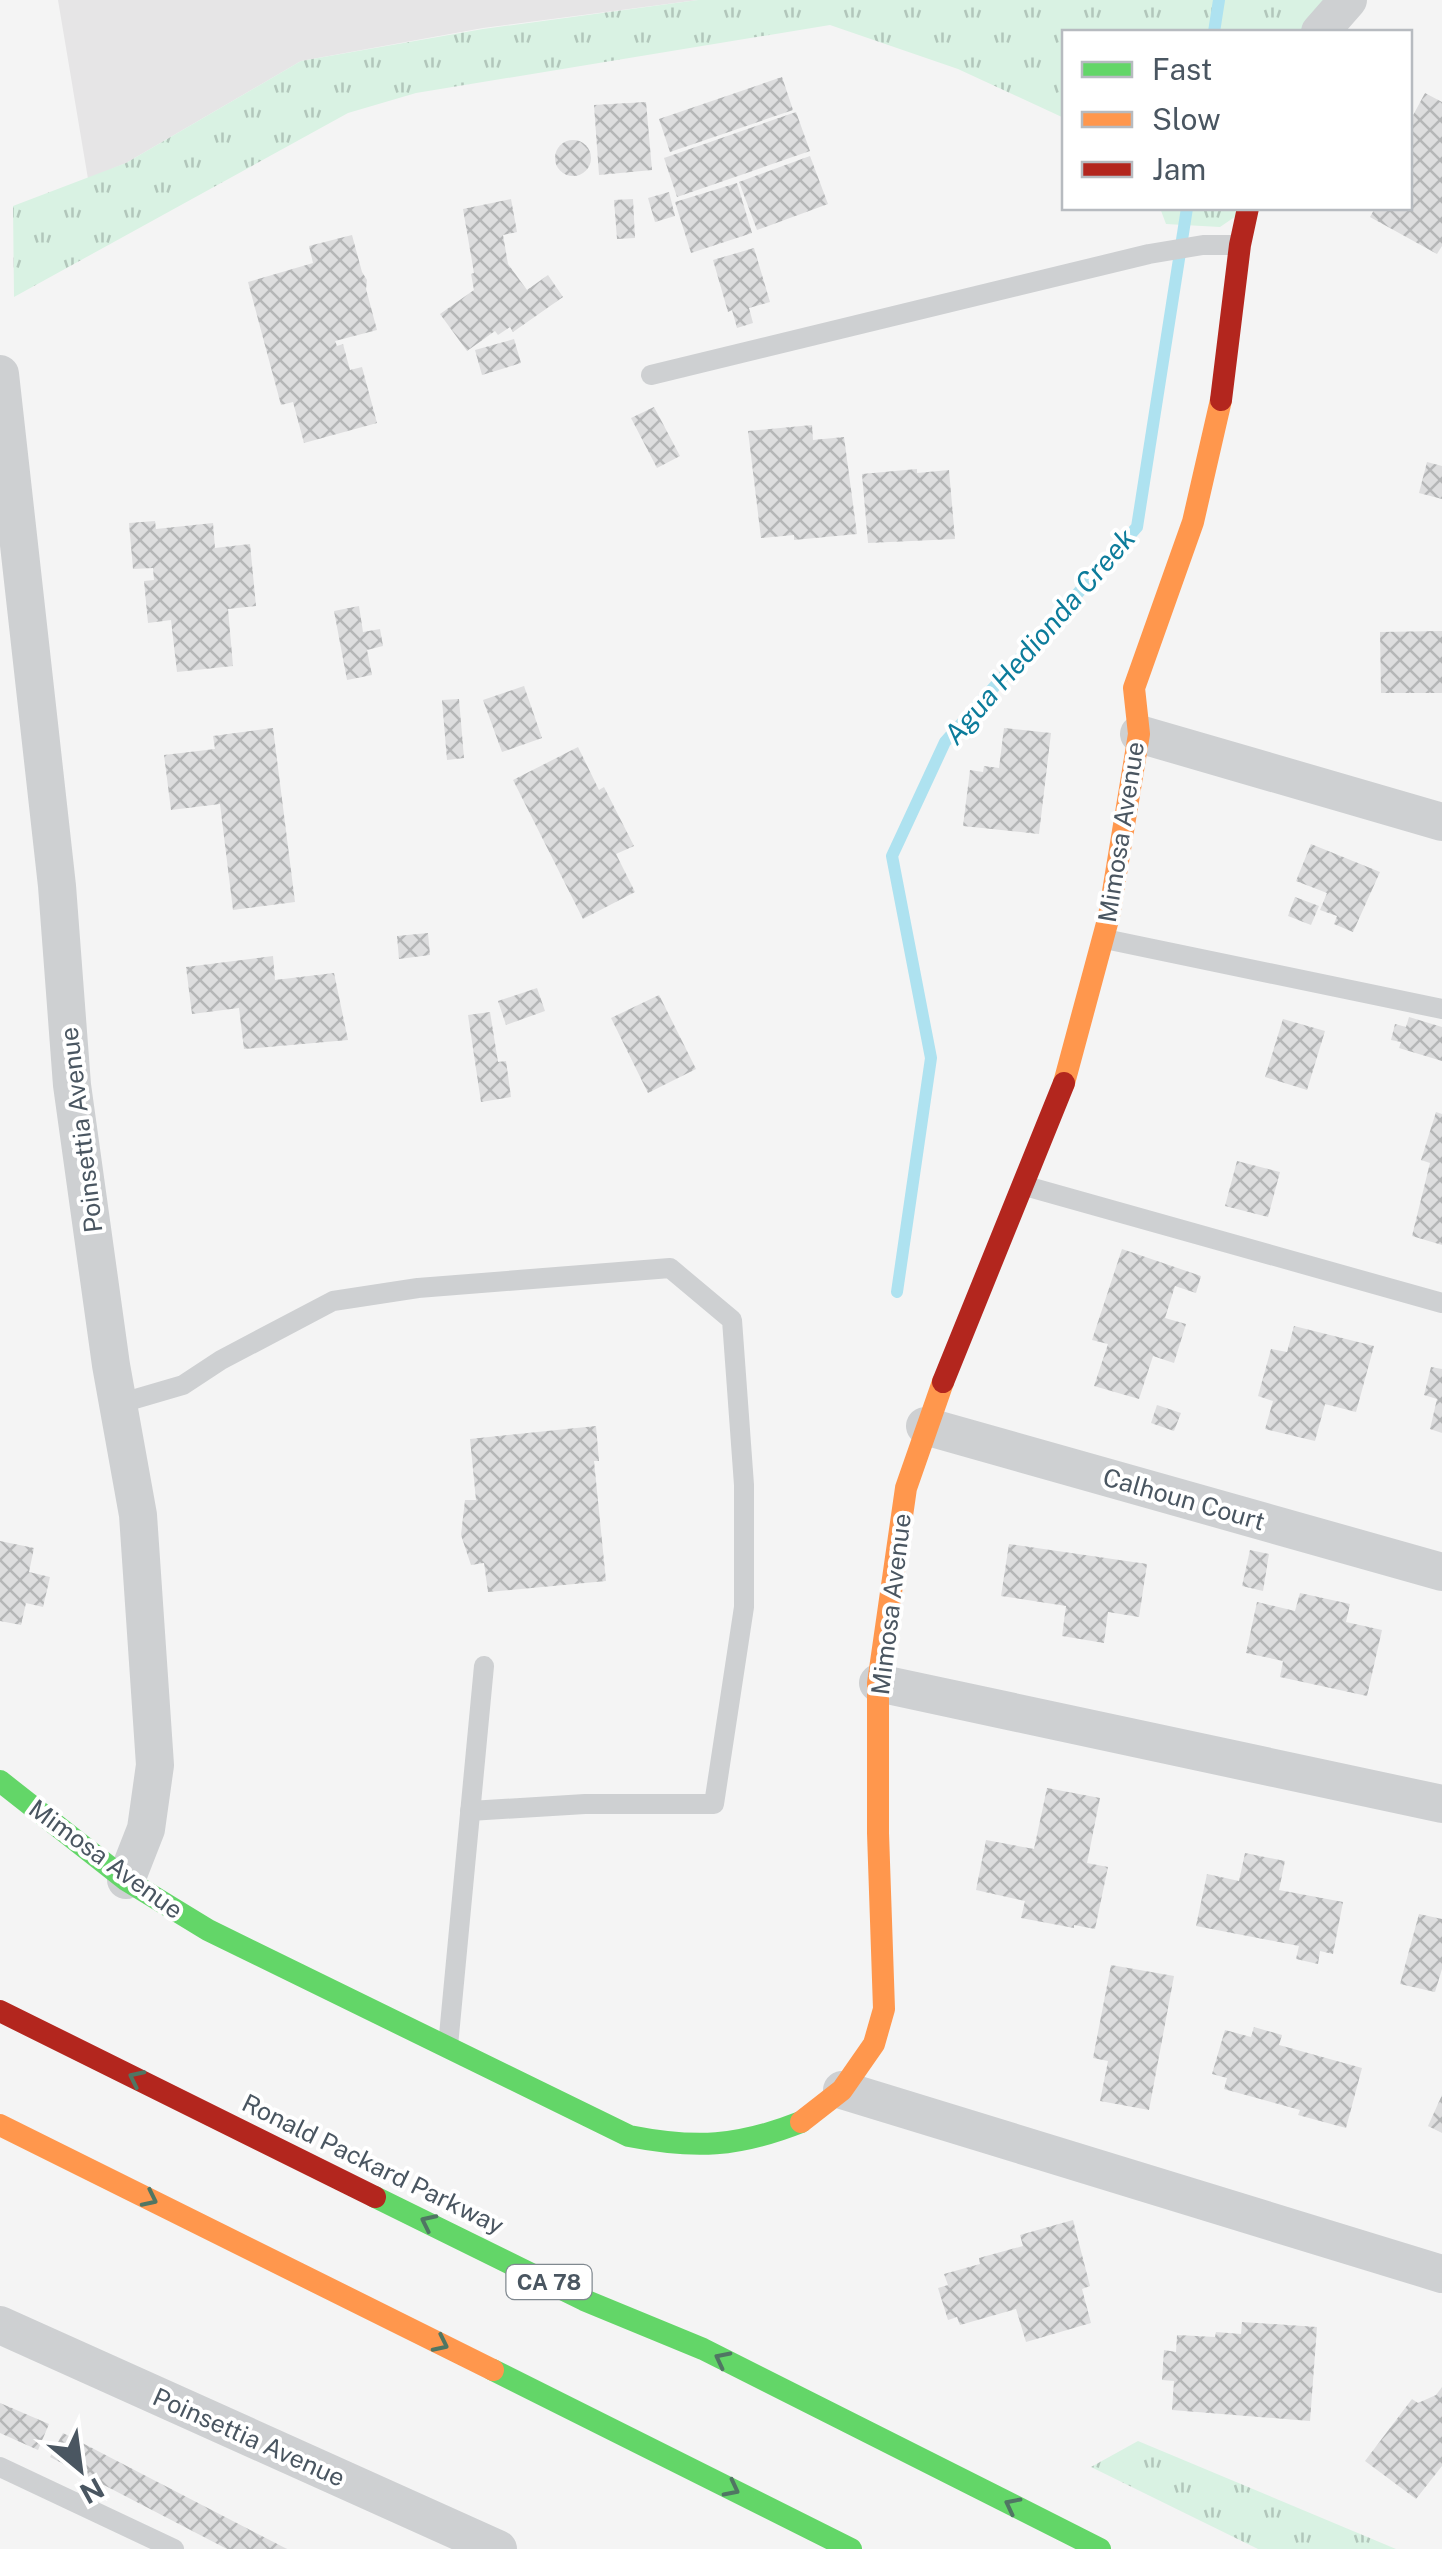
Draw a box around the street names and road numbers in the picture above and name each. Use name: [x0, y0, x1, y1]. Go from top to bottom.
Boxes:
street label: Mimosa Avenue: [1092, 739, 1150, 925]
street label: Poinsettia Avenue: [54, 1025, 108, 1235]
street label: Calhoun Court: [1100, 1462, 1268, 1536]
street label: Mimosa Avenue: [865, 1512, 917, 1696]
street label: Mimosa Avenue: [23, 1793, 189, 1925]
street label: Ronald Packard Parkway: [237, 2088, 509, 2240]
road number: CA 78: [506, 2265, 592, 2299]
street label: Poinsettia Avenue: [148, 2381, 350, 2493]

